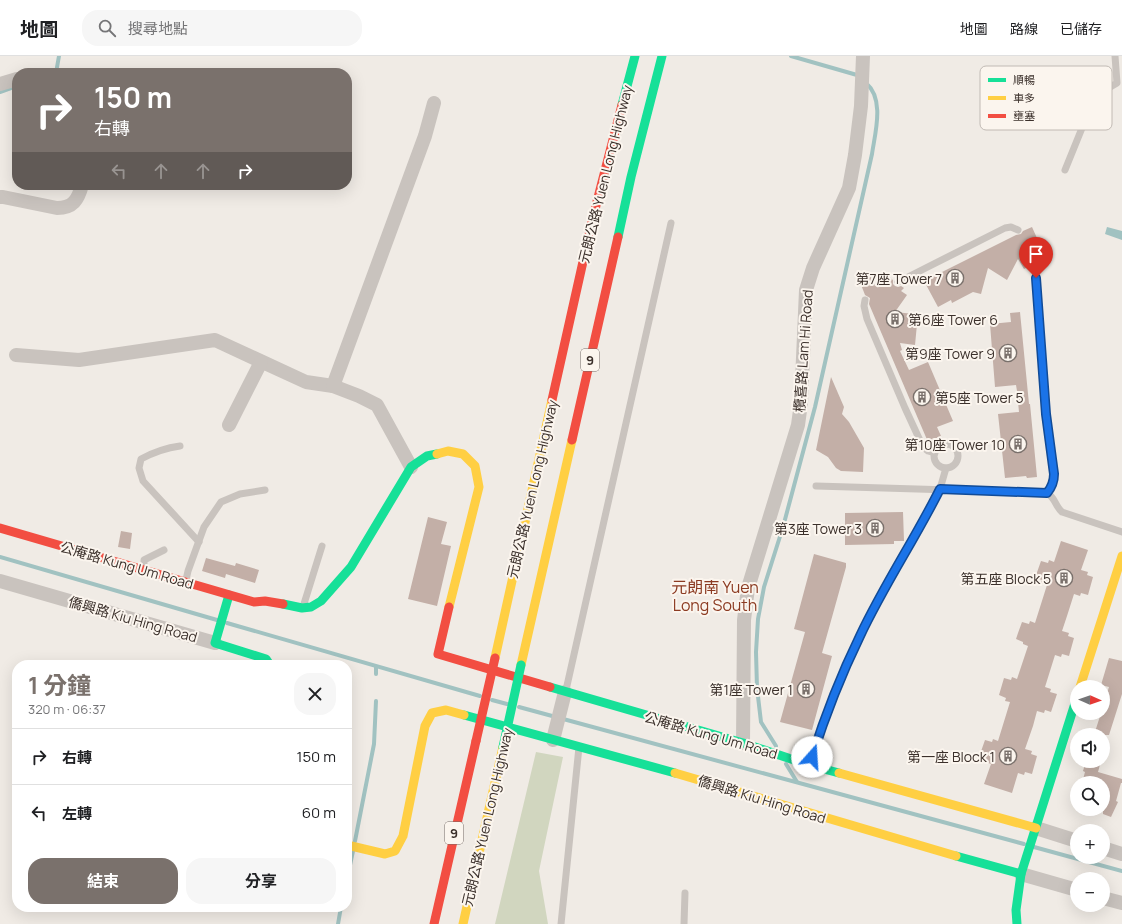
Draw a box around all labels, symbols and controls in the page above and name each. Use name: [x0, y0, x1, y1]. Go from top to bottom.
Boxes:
search box: [82, 10, 362, 46]
text: 地圖: [20, 16, 58, 42]
icon: search: [96, 17, 118, 39]
text: 搜尋地點: [128, 18, 188, 39]
text: 地圖: [960, 19, 988, 38]
text: 路線: [1010, 19, 1038, 38]
text: 已儲存: [1060, 19, 1102, 38]
legend: [980, 66, 1112, 130]
text: 順暢: [1013, 72, 1035, 87]
text: 150 m: [94, 78, 172, 116]
street label: 元朗公路 Yuen Long Highway: [574, 82, 636, 265]
icon: right: [28, 84, 80, 136]
text: 車多: [1013, 90, 1035, 105]
text: 壅塞: [1013, 108, 1035, 123]
text: 右轉: [94, 116, 130, 140]
icon: left: [108, 160, 130, 182]
icon: ahead: [150, 160, 172, 182]
icon: ahead: [192, 160, 214, 182]
icon: right: [234, 160, 256, 182]
pin: [1019, 237, 1053, 278]
icon: arrive: [1025, 243, 1047, 265]
building icon: 第7座 Tower 7: [945, 268, 965, 288]
place label: 第7座 Tower 7: [855, 269, 942, 288]
street label: 欖喜路 Lam Hi Road: [789, 289, 817, 413]
building icon: 第6座 Tower 6: [885, 309, 905, 329]
place label: 第6座 Tower 6: [908, 310, 998, 329]
building icon: 第9座 Tower 9: [998, 343, 1018, 363]
place label: 第9座 Tower 9: [905, 344, 995, 363]
road number: 9: [581, 349, 599, 371]
building icon: 第5座 Tower 5: [912, 387, 932, 407]
place label: 第5座 Tower 5: [935, 388, 1024, 407]
street label: 元朗公路 Yuen Long Highway: [502, 397, 562, 580]
building icon: 第10座 Tower 10: [1008, 434, 1028, 454]
place label: 第10座 Tower 10: [904, 435, 1005, 454]
building icon: 第3座 Tower 3: [865, 518, 885, 538]
place label: 第3座 Tower 3: [774, 519, 862, 538]
street label: 公庵路 Kung Um Road: [58, 537, 196, 593]
building icon: 第五座 Block 5: [1054, 568, 1074, 588]
place label: 第五座 Block 5: [960, 569, 1051, 588]
district label: 元朗南 Yuen Long South: [671, 576, 759, 616]
street label: 僑興路 Kiu Hing Road: [66, 592, 200, 646]
text: 1 分鐘: [28, 668, 91, 701]
button: close: [294, 673, 336, 715]
building icon: 第1座 Tower 1: [796, 679, 816, 699]
place label: 第1座 Tower 1: [710, 680, 793, 699]
north arrow: [1070, 680, 1110, 720]
map controls: [1070, 680, 1110, 912]
text: 320 m · 06:37: [28, 700, 106, 718]
street label: 公庵路 Kung Um Road: [642, 707, 780, 763]
street label: 元朗公路 Yuen Long Highway: [457, 725, 517, 908]
button: sound: [1070, 728, 1110, 768]
position arrow: [791, 736, 833, 778]
icon: right: [28, 746, 50, 768]
text: 150 m: [297, 746, 336, 767]
building icon: 第一座 Block 1: [998, 746, 1018, 766]
text: 右轉: [62, 747, 92, 768]
place label: 第一座 Block 1: [907, 747, 995, 766]
street label: 僑興路 Kiu Hing Road: [696, 770, 828, 828]
button: search: [1070, 776, 1110, 816]
icon: left: [28, 802, 50, 824]
text: 60 m: [302, 802, 336, 823]
text: 左轉: [62, 803, 92, 824]
road number: 9: [445, 822, 463, 844]
button: +: [1070, 824, 1110, 864]
button: 結束: [28, 858, 178, 904]
button: 分享: [186, 858, 336, 904]
button: −: [1070, 872, 1110, 912]

